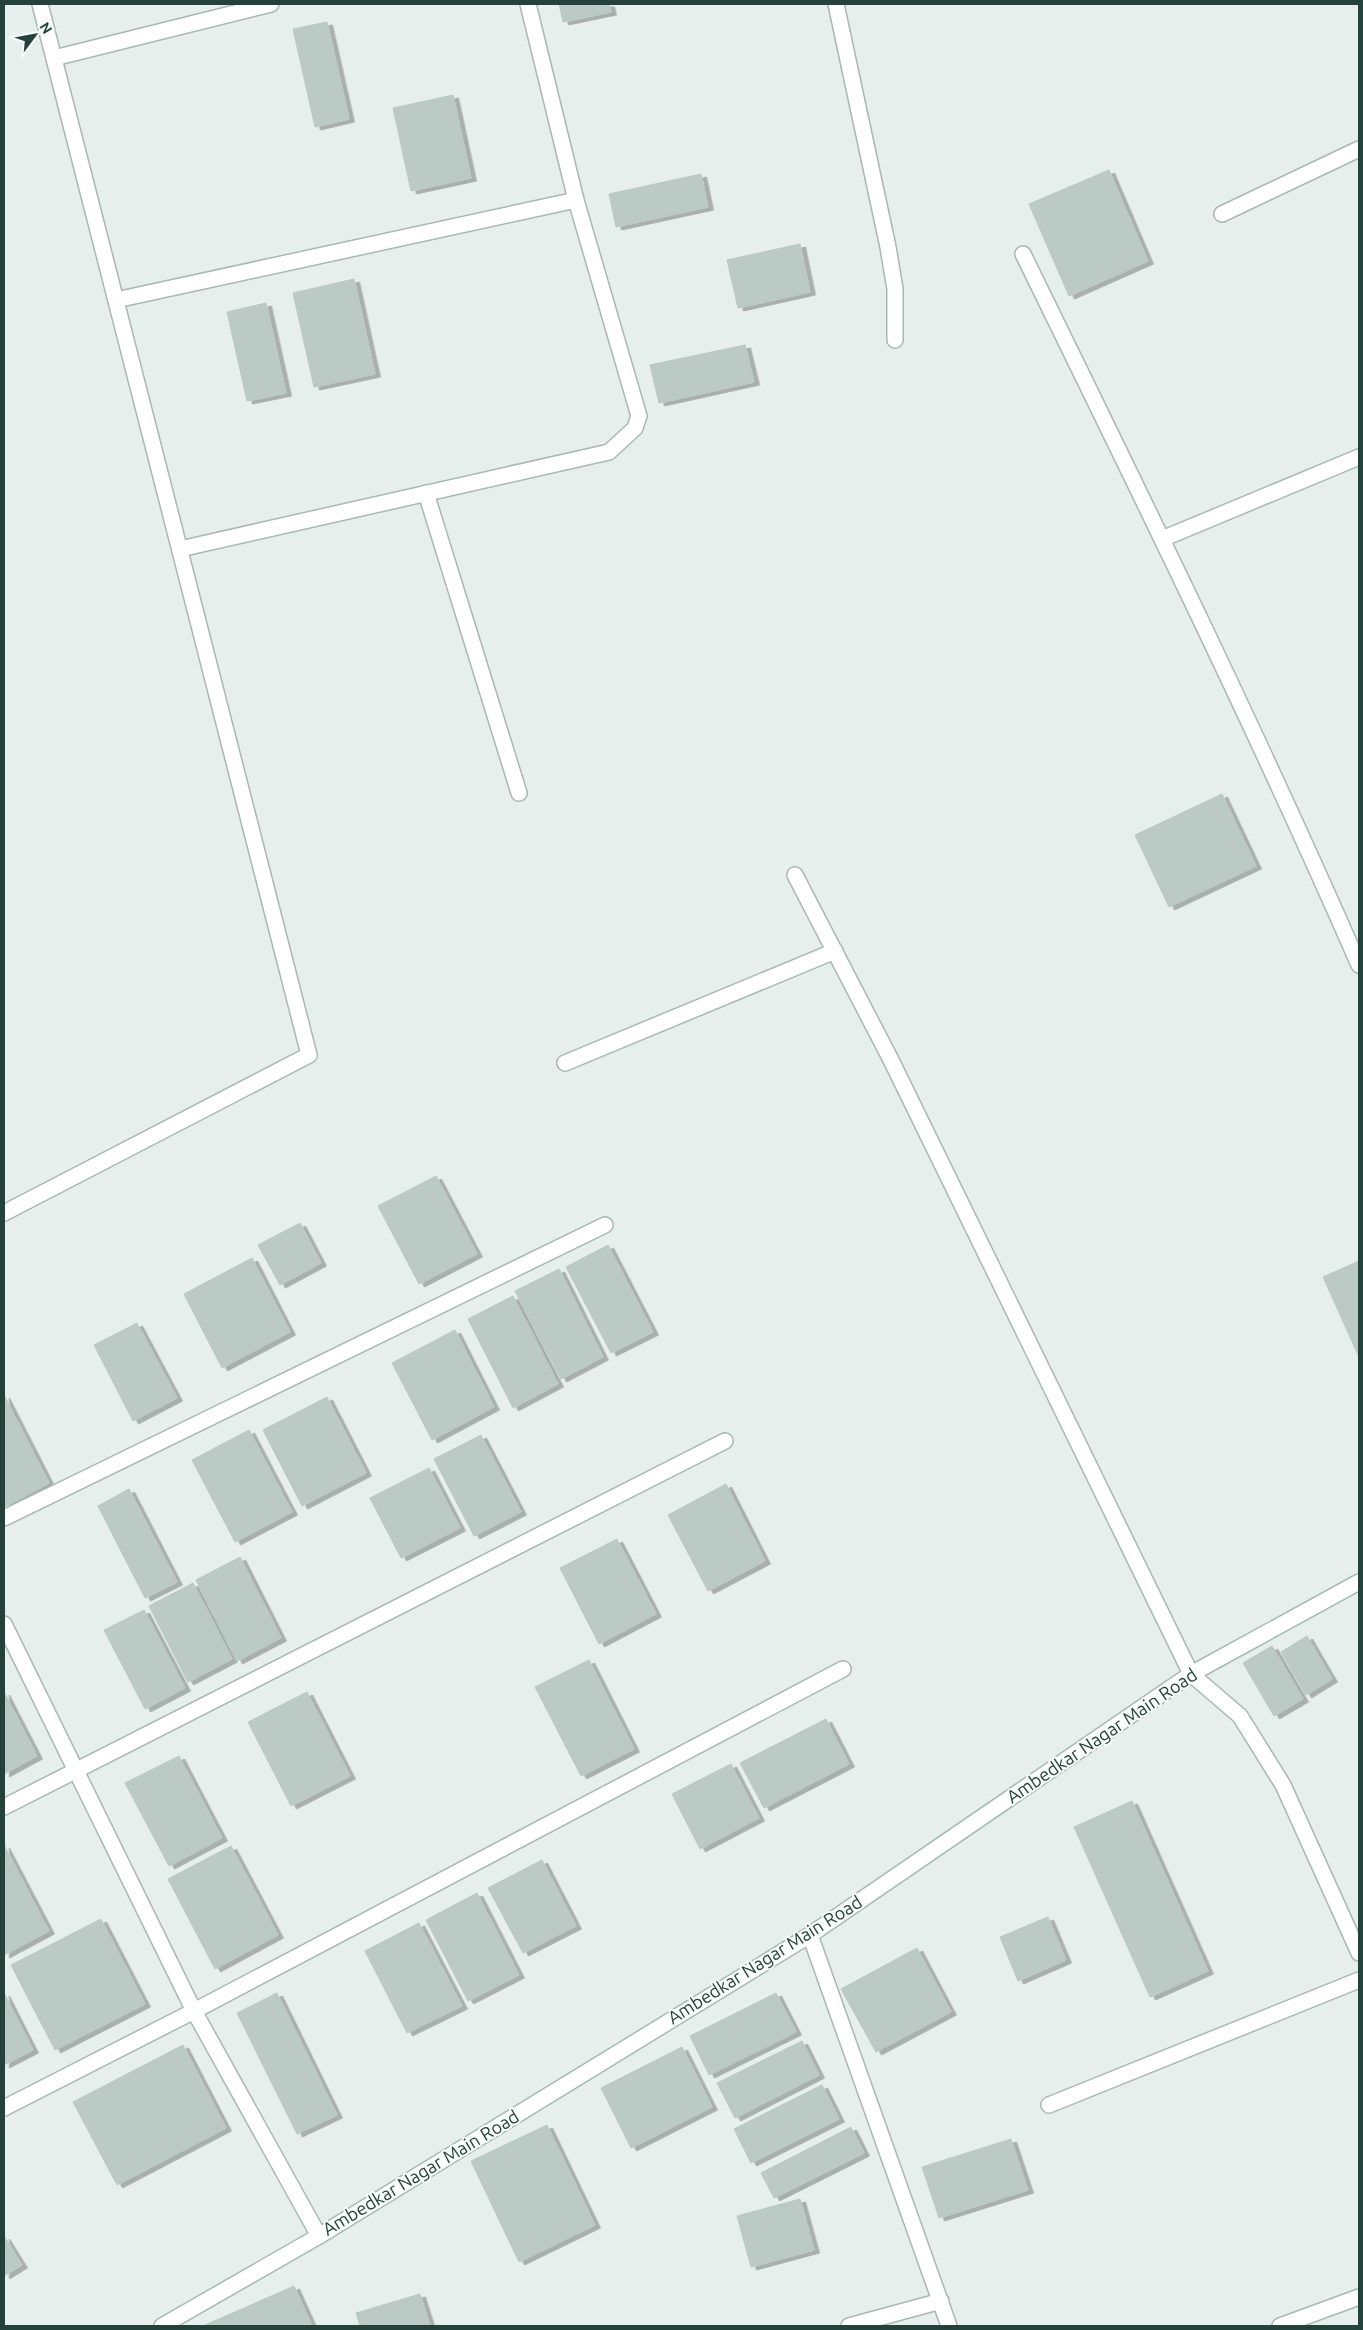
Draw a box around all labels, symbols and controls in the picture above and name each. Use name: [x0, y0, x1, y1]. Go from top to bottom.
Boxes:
north arrow: [10, 10, 60, 60]
text: N: [36, 19, 56, 37]
street label: Ambedkar Nagar Main Road: [1002, 1664, 1200, 1806]
street label: Ambedkar Nagar Main Road: [664, 1891, 865, 2027]
street label: Ambedkar Nagar Main Road: [319, 2106, 522, 2239]

